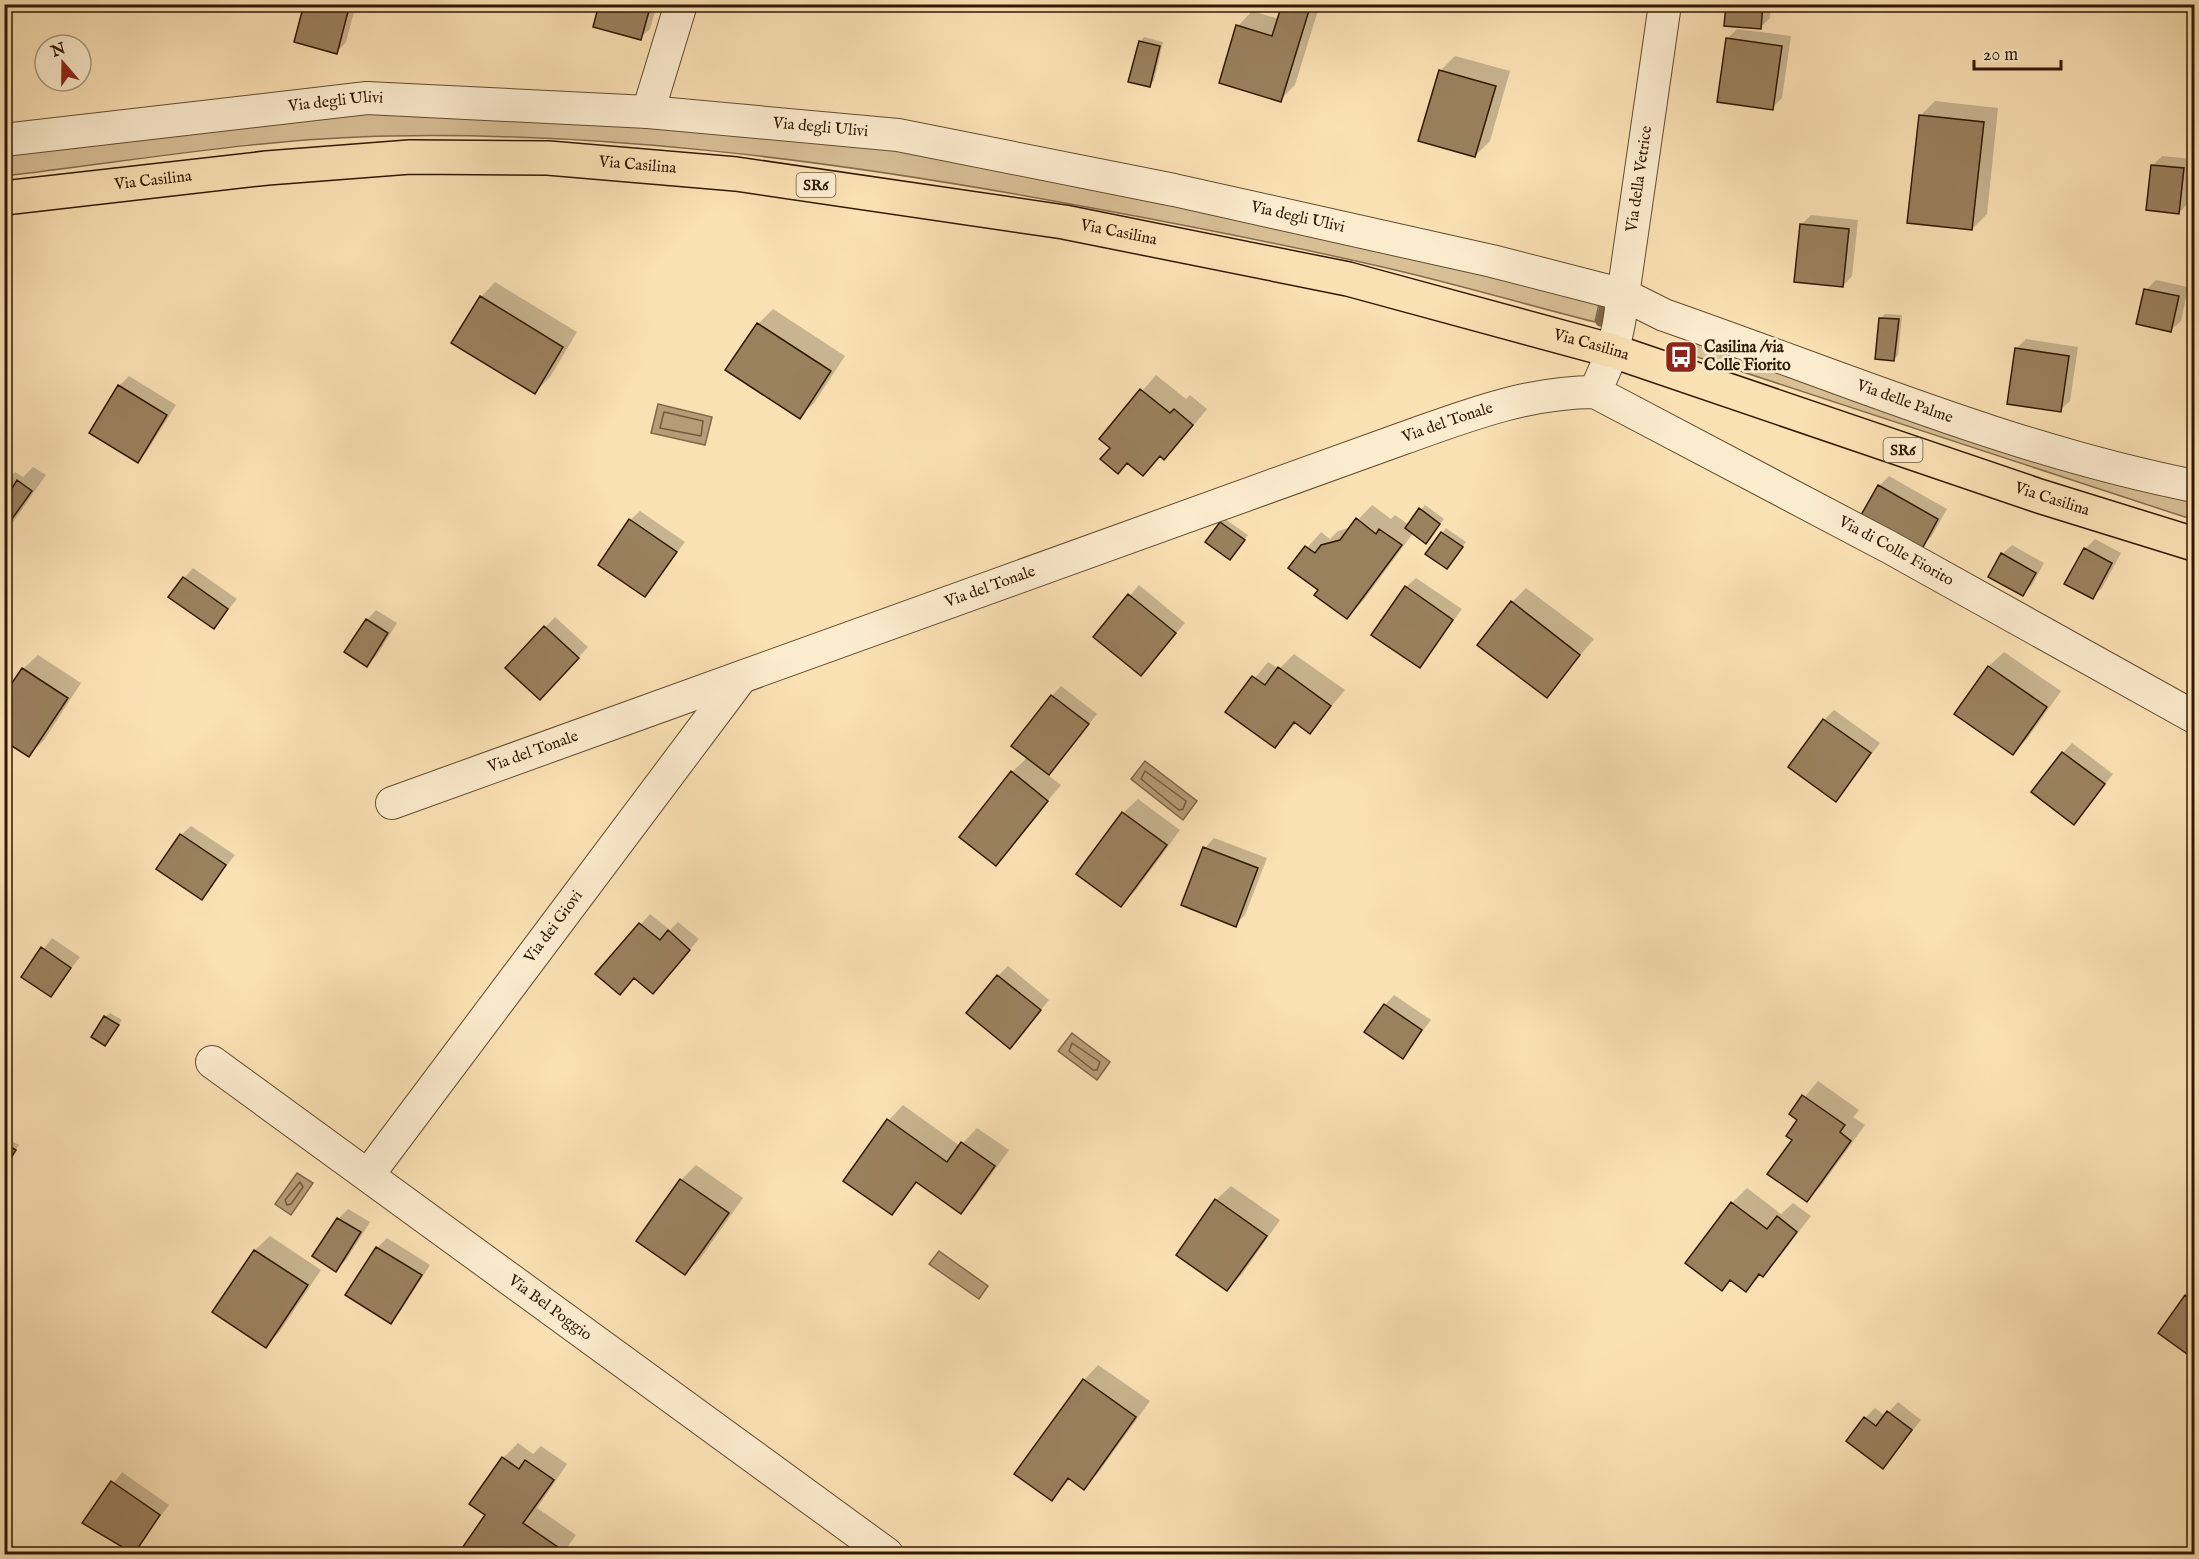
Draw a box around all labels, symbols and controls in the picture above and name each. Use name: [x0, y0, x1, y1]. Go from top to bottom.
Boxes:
north arrow: [33, 33, 93, 93]
scale bar: [1974, 33, 2061, 71]
text: N: [48, 39, 69, 63]
text: 20 m: [1983, 44, 2018, 67]
street label: Via degli Ulivi: [286, 88, 384, 117]
street label: Via degli Ulivi: [771, 113, 869, 142]
street label: Via della Vetrice: [1622, 124, 1657, 234]
street label: Via Casilina: [597, 152, 677, 179]
street label: Via Casilina: [112, 167, 193, 195]
road number: SR6: [796, 173, 836, 197]
street label: Via degli Ulivi: [1248, 197, 1346, 238]
street label: Via Casilina: [1078, 215, 1159, 250]
street label: Via Casilina: [1550, 325, 1632, 366]
place label: Casilina /via Colle Fiorito: [1704, 338, 1791, 376]
bus stop icon: Casilina /via Colle Fiorito: [1663, 339, 1699, 375]
street label: Via delle Palme: [1853, 375, 1955, 428]
street label: Via del Tonale: [1399, 398, 1495, 448]
road number: SR6: [1884, 438, 1922, 462]
street label: Via Casilina: [2011, 478, 2092, 521]
street label: Via di Colle Fiorito: [1834, 512, 1957, 591]
street label: Via del Tonale: [941, 562, 1038, 613]
street label: Via del Tonale: [484, 727, 581, 778]
street label: Via dei Giovi: [520, 887, 588, 968]
street label: Via Bel Poggio: [503, 1270, 596, 1346]

